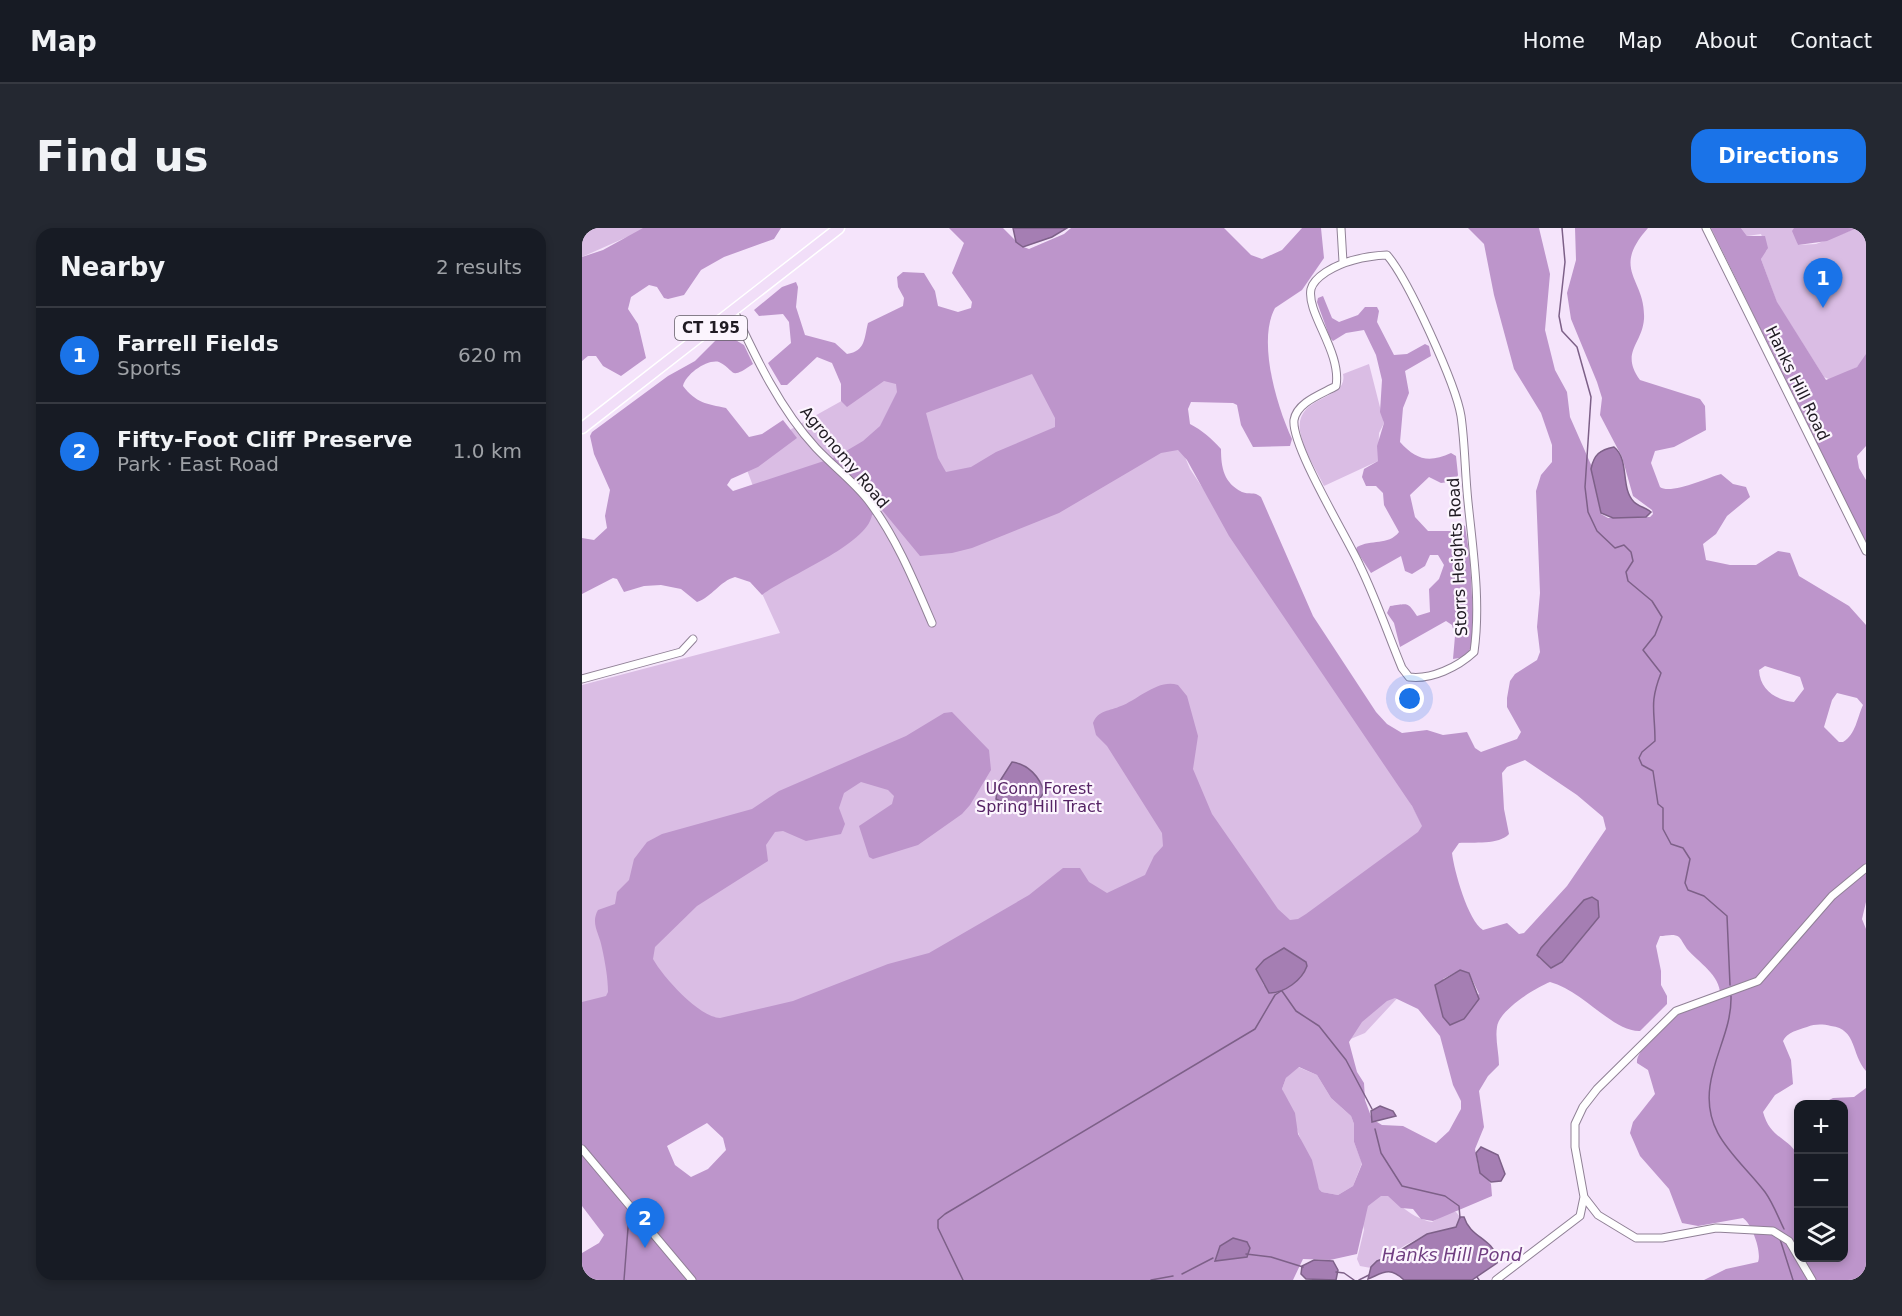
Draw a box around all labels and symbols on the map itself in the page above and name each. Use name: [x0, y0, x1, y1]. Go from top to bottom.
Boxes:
pin: 1: [1804, 259, 1842, 308]
road number: CT 195: [675, 316, 747, 340]
street label: Hanks Hill Road: [1762, 323, 1834, 444]
street label: Agronomy Road: [796, 402, 893, 512]
street label: Storrs Heights Road: [1444, 477, 1471, 637]
your location: [1395, 684, 1424, 713]
park label: UConn Forest Spring Hill Tract: [976, 779, 1102, 816]
pin: 2: [626, 1198, 664, 1248]
water label: Hanks Hill Pond: [1382, 1244, 1523, 1265]

